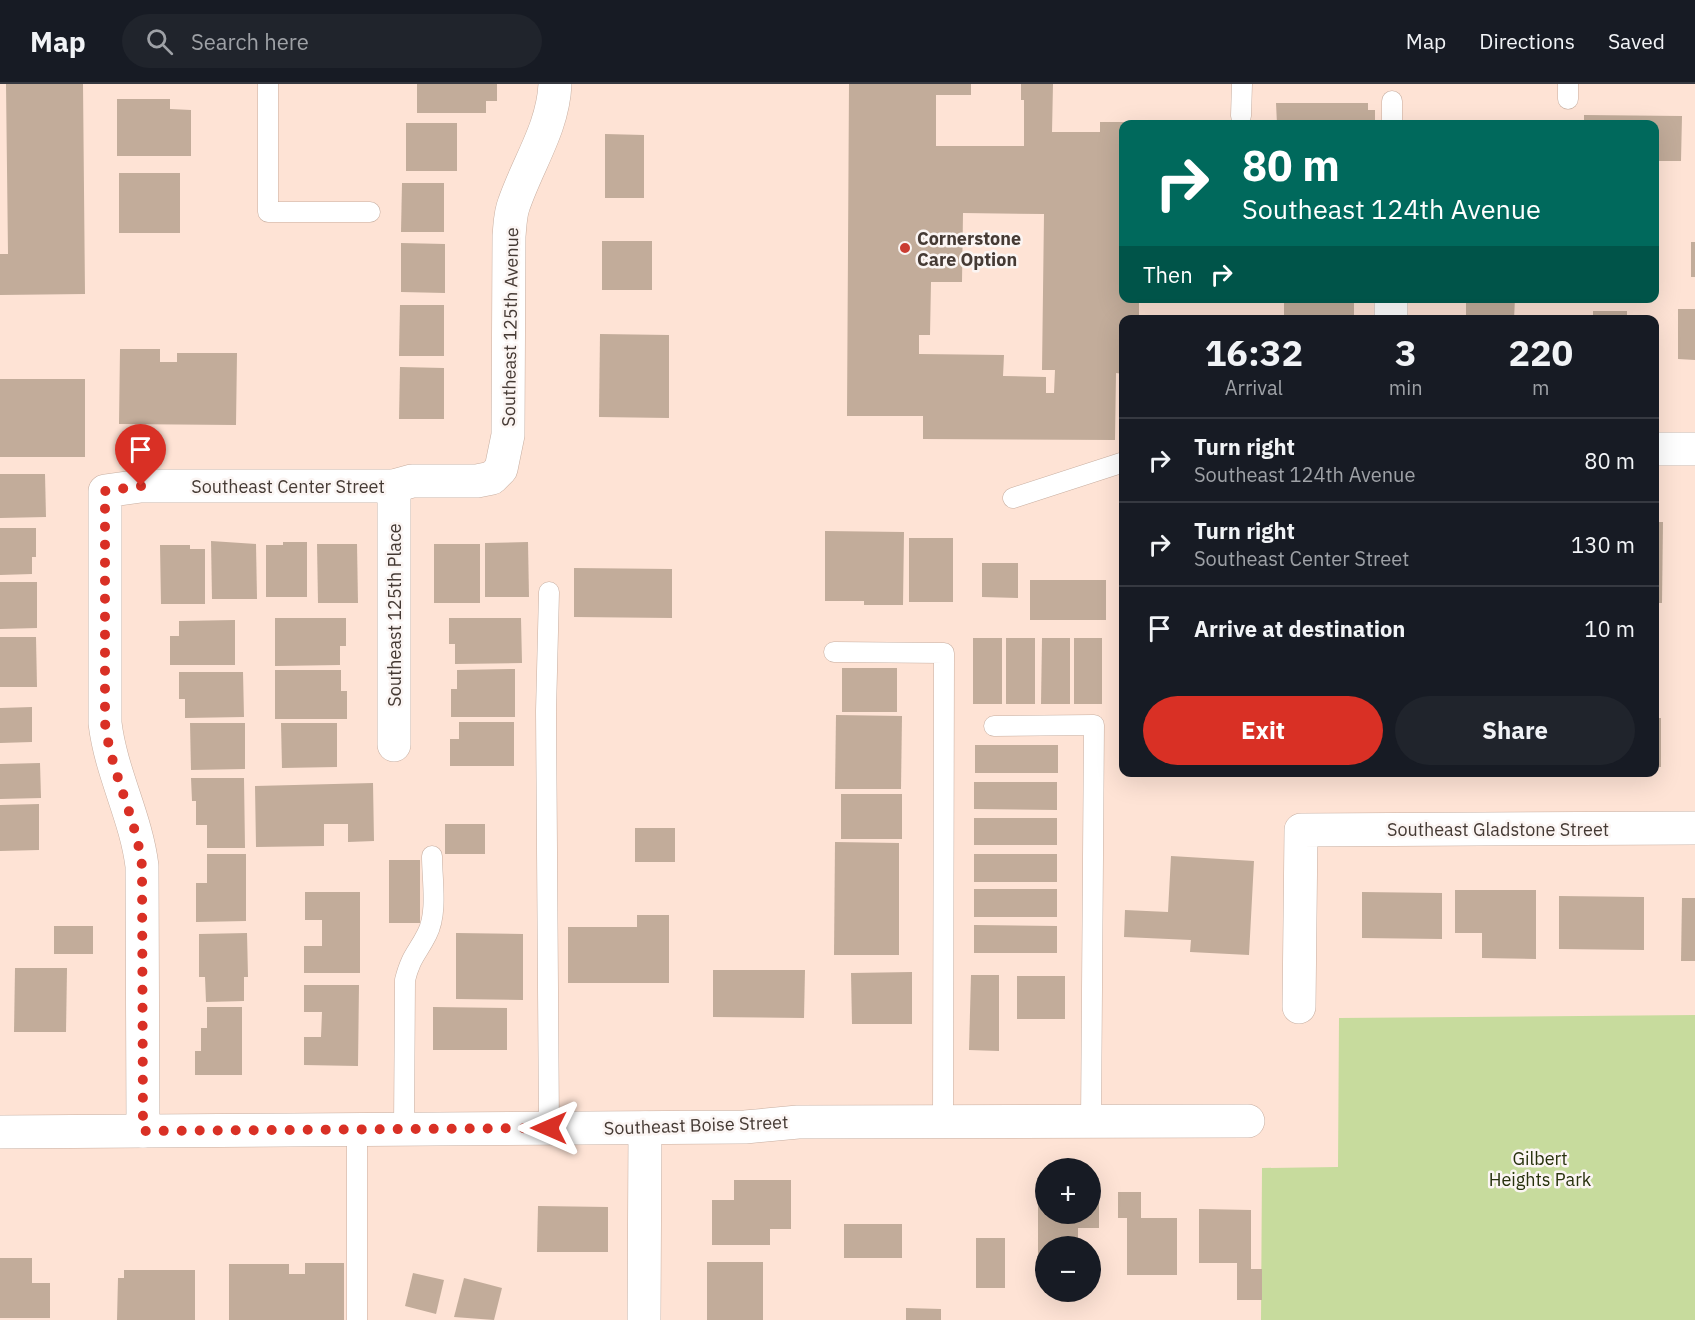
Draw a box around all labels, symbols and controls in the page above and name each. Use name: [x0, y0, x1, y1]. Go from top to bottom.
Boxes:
search box: [122, 14, 542, 68]
text: Map: [30, 23, 86, 60]
icon: search: [143, 25, 176, 58]
text: Search here: [191, 27, 309, 56]
text: Map: [1406, 27, 1446, 55]
text: Directions: [1479, 27, 1575, 55]
text: Saved: [1608, 27, 1665, 55]
text: 80 m: [1242, 138, 1340, 193]
icon: right: [1143, 144, 1221, 222]
text: Southeast 124th Avenue: [1242, 191, 1541, 226]
street label: Southeast 125th Avenue: [497, 227, 523, 427]
place label: Cornerstone Care Option: [917, 227, 1021, 271]
marker: Cornerstone Care Option: [898, 241, 912, 255]
icon: right: [1205, 258, 1238, 291]
text: Then: [1143, 260, 1193, 289]
text: 16:32: [1205, 329, 1303, 376]
text: 3: [1395, 329, 1417, 376]
text: 220: [1508, 329, 1573, 376]
text: Arrival: [1225, 374, 1283, 401]
text: min: [1389, 374, 1423, 401]
text: m: [1532, 374, 1550, 401]
pin: [115, 424, 166, 486]
text: Turn right: [1194, 432, 1295, 461]
icon: arrive: [124, 433, 157, 466]
icon: right: [1143, 444, 1176, 477]
text: 80 m: [1584, 446, 1635, 475]
text: Southeast 124th Avenue: [1194, 461, 1415, 488]
street label: Southeast Center Street: [191, 475, 385, 498]
text: Turn right: [1194, 516, 1295, 545]
street label: Southeast 125th Place: [383, 523, 406, 707]
icon: right: [1143, 528, 1176, 561]
text: 130 m: [1571, 530, 1635, 559]
text: Southeast Center Street: [1194, 545, 1409, 572]
icon: arrive: [1143, 612, 1176, 645]
text: Arrive at destination: [1194, 614, 1405, 643]
text: 10 m: [1584, 614, 1635, 643]
button: Exit: [1143, 696, 1383, 765]
button: Share: [1395, 696, 1635, 765]
street label: Southeast Gladstone Street: [1387, 818, 1609, 841]
position arrow: [517, 1096, 581, 1160]
street label: Southeast Boise Street: [603, 1110, 789, 1140]
park label: Gilbert Heights Park: [1489, 1147, 1592, 1191]
map controls: [1035, 1158, 1101, 1302]
button: +: [1035, 1158, 1101, 1224]
button: −: [1035, 1236, 1101, 1302]

